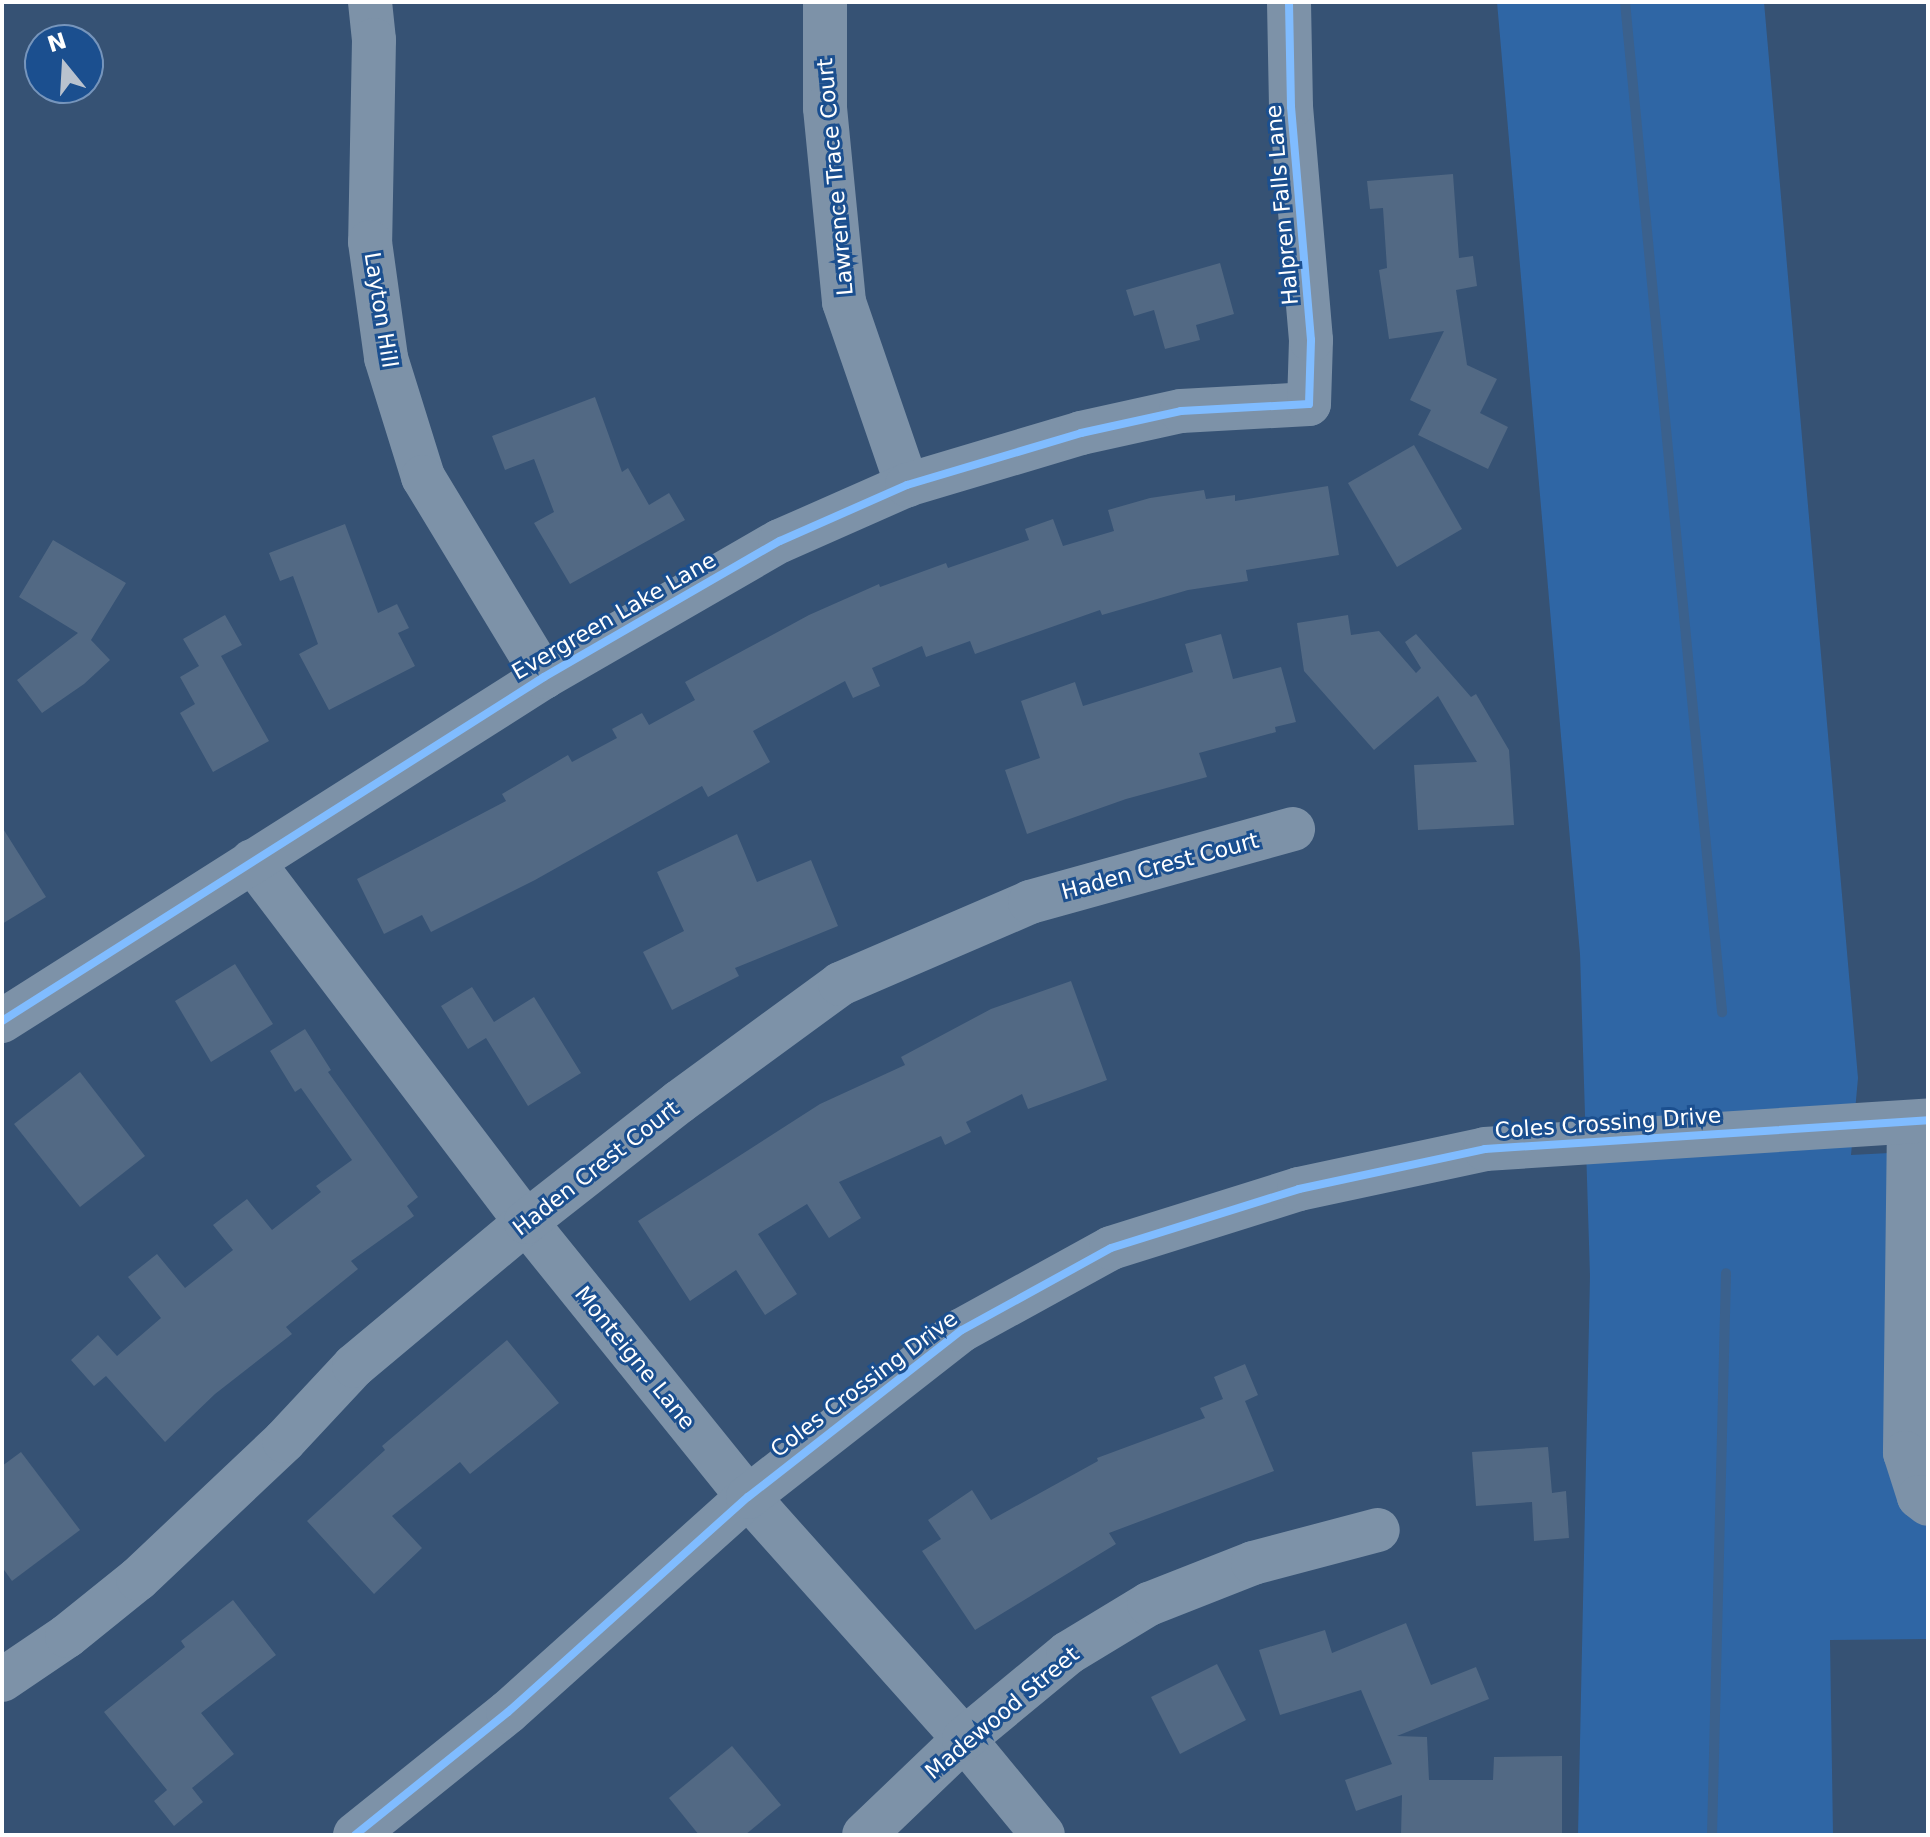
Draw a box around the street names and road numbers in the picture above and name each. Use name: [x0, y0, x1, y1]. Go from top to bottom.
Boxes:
street label: Lawrence Trace Court: [811, 57, 859, 297]
street label: Halpren Falls Lane: [1260, 104, 1304, 306]
street label: Layton Hill: [359, 250, 403, 370]
street label: Evergreen Lake Lane: [507, 547, 721, 685]
street label: Haden Crest Court: [1058, 827, 1262, 905]
street label: Haden Crest Court: [508, 1095, 684, 1241]
street label: Coles Crossing Drive: [1494, 1102, 1722, 1144]
street label: Monteigne Lane: [569, 1281, 701, 1435]
street label: Coles Crossing Drive: [765, 1305, 963, 1463]
street label: Madewood Street: [920, 1641, 1084, 1785]

